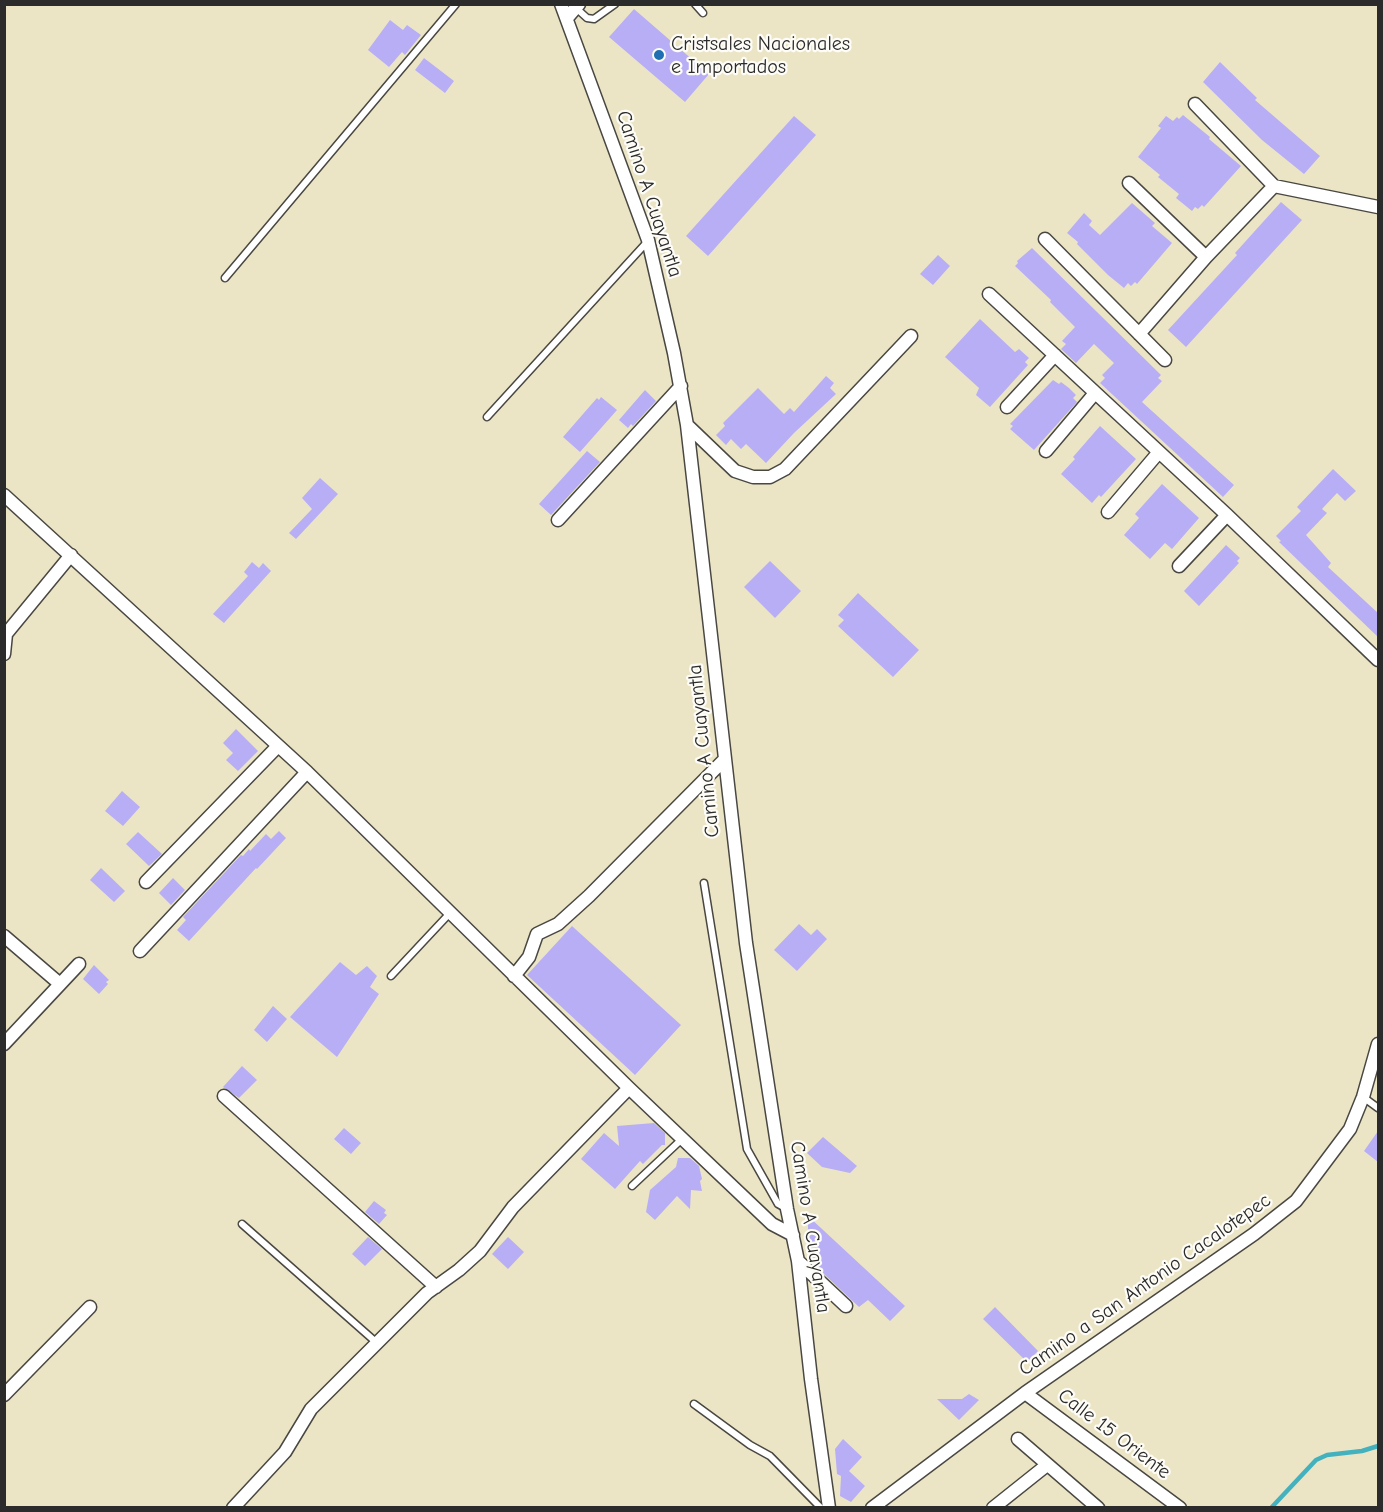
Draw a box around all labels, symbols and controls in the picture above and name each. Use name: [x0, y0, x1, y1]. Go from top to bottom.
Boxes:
place label: Cristsales Nacionales e Importados: [671, 32, 850, 79]
marker: Cristsales Nacionales e Importados: [652, 48, 666, 62]
street label: Camino A Cuayantla: [611, 108, 687, 280]
street label: Camino A Cuayantla: [683, 663, 725, 839]
street label: Camino A Cuayantla: [785, 1139, 835, 1315]
street label: Camino a San Antonio Cacalotepec: [1014, 1189, 1276, 1381]
street label: Calle 15 Oriente: [1053, 1384, 1175, 1484]

